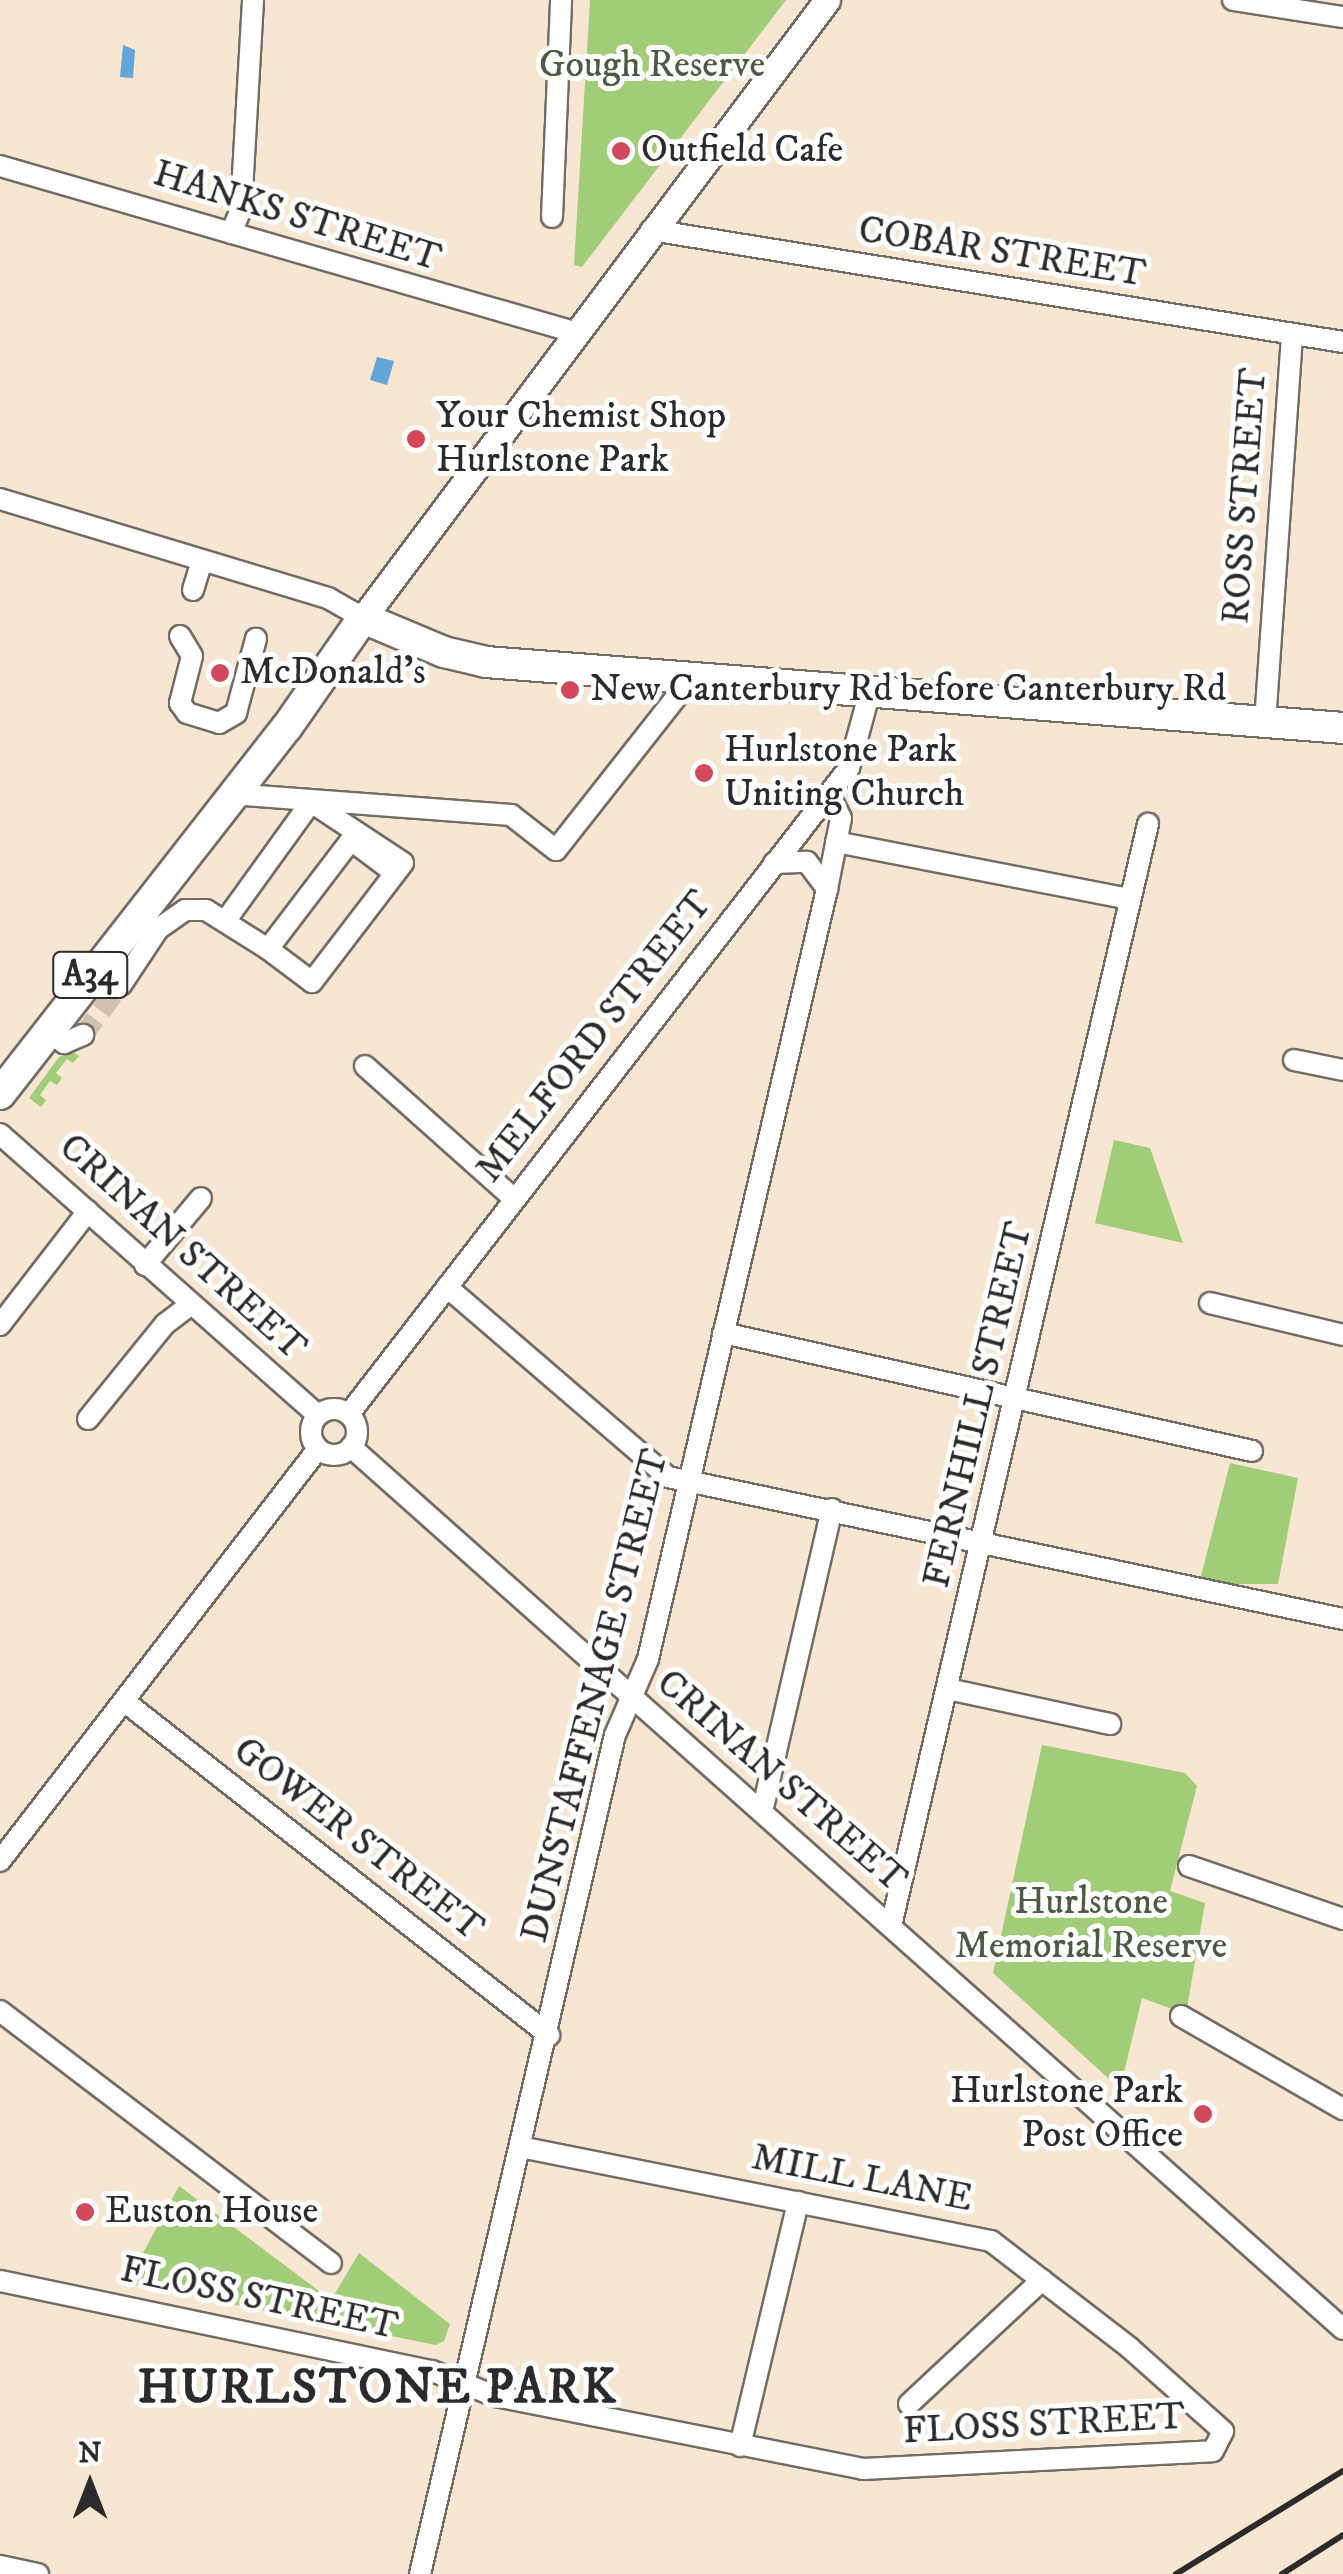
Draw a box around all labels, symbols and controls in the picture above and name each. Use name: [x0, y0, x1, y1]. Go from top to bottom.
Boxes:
park label: Gough Reserve: [539, 43, 765, 89]
place label: Outfield Cafe: [641, 128, 843, 174]
marker: Outfield Cafe: [610, 140, 632, 162]
street label: HANKS STREET: [148, 152, 446, 282]
street label: COBAR STREET: [855, 208, 1149, 298]
street label: ROSS STREET: [1214, 366, 1278, 626]
place label: Your Chemist Shop Hurlstone Park: [436, 394, 726, 484]
marker: Your Chemist Shop Hurlstone Park: [405, 428, 427, 450]
place label: McDonald's: [240, 650, 426, 696]
marker: McDonald's: [209, 662, 231, 684]
place label: New Canterbury Rd before Canterbury Rd: [590, 667, 1226, 713]
marker: New Canterbury Rd before Canterbury Rd: [559, 679, 581, 701]
place label: Hurlstone Park Uniting Church: [724, 728, 964, 818]
marker: Hurlstone Park Uniting Church: [693, 762, 715, 784]
street label: MELFORD STREET: [467, 882, 723, 1192]
road number: A34: [50, 945, 130, 1005]
street label: CRINAN STREET: [49, 1125, 315, 1371]
street label: FERNHILL STREET: [915, 1218, 1043, 1592]
street label: DUNSTAFFENAGE STREET: [513, 1445, 679, 1947]
street label: CRINAN STREET: [647, 1661, 915, 1903]
street label: GOWER STREET: [224, 1728, 492, 1952]
park label: Hurlstone Memorial Reserve: [955, 1880, 1227, 1970]
place label: Hurlstone Park Post Office: [950, 2069, 1183, 2158]
marker: Hurlstone Park Post Office: [1192, 2103, 1214, 2125]
street label: MILL LANE: [748, 2135, 976, 2223]
place label: Euston House: [105, 2189, 318, 2235]
marker: Euston House: [74, 2201, 96, 2223]
street label: FLOSS STREET: [116, 2247, 402, 2351]
district label: HURLSTONE PARK: [138, 2360, 618, 2418]
street label: FLOSS STREET: [902, 2395, 1186, 2455]
north arrow: [40, 2434, 140, 2534]
text: N: [79, 2436, 101, 2471]

